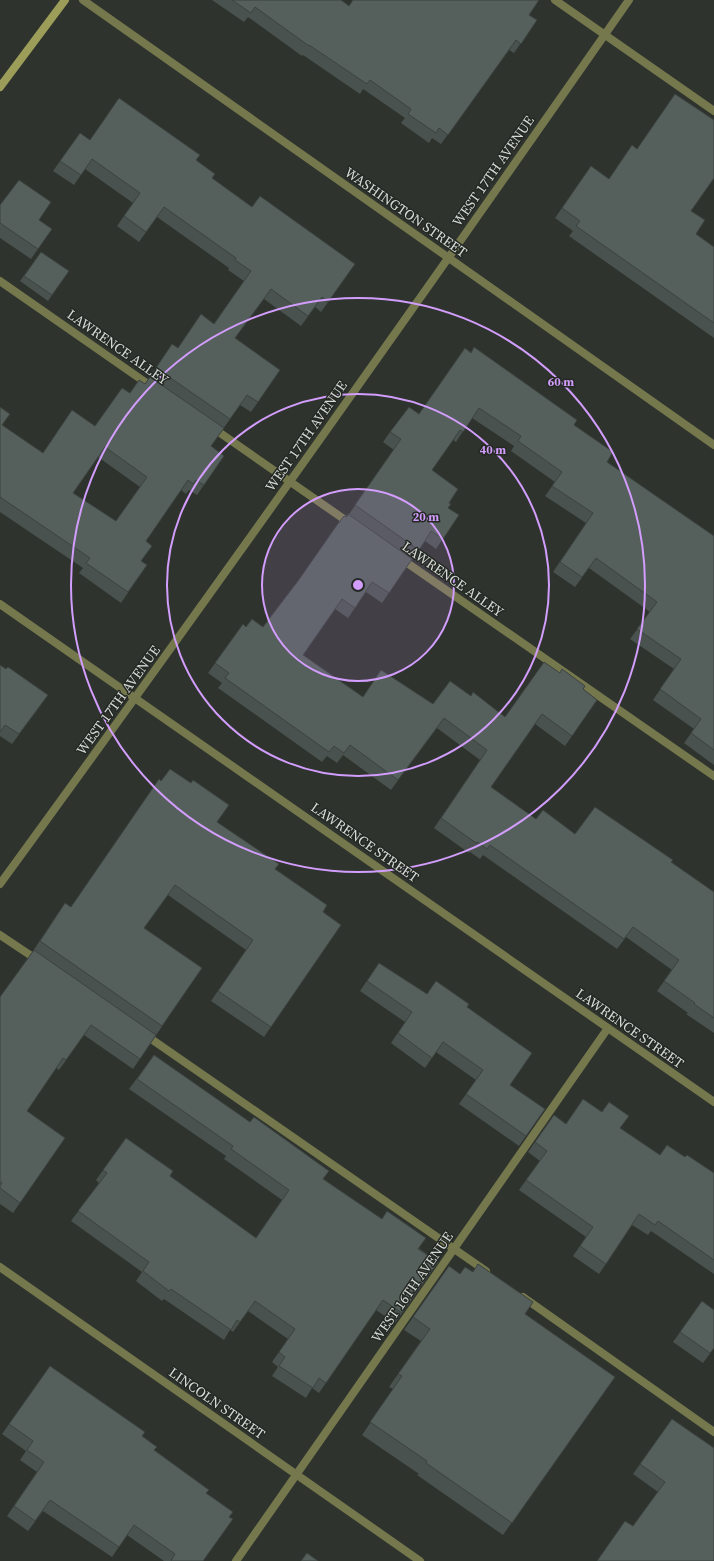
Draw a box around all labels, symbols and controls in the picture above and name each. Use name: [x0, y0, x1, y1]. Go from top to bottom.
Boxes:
street label: WEST 17TH AVENUE: [447, 112, 539, 230]
street label: WASHINGTON STREET: [341, 162, 472, 262]
street label: LAWRENCE ALLEY: [63, 304, 173, 390]
text: 60 m: [548, 374, 574, 390]
street label: WEST 17TH AVENUE: [260, 377, 352, 495]
text: 40 m: [480, 442, 506, 458]
text: 20 m: [413, 509, 439, 525]
street label: LAWRENCE ALLEY: [398, 536, 508, 622]
centre of rings: [351, 578, 365, 592]
street label: WEST 17TH AVENUE: [71, 641, 165, 759]
street label: LAWRENCE STREET: [307, 797, 424, 887]
street label: LAWRENCE STREET: [572, 983, 689, 1073]
street label: WEST 16TH AVENUE: [366, 1228, 458, 1346]
street label: LINCOLN STREET: [165, 1362, 270, 1444]

